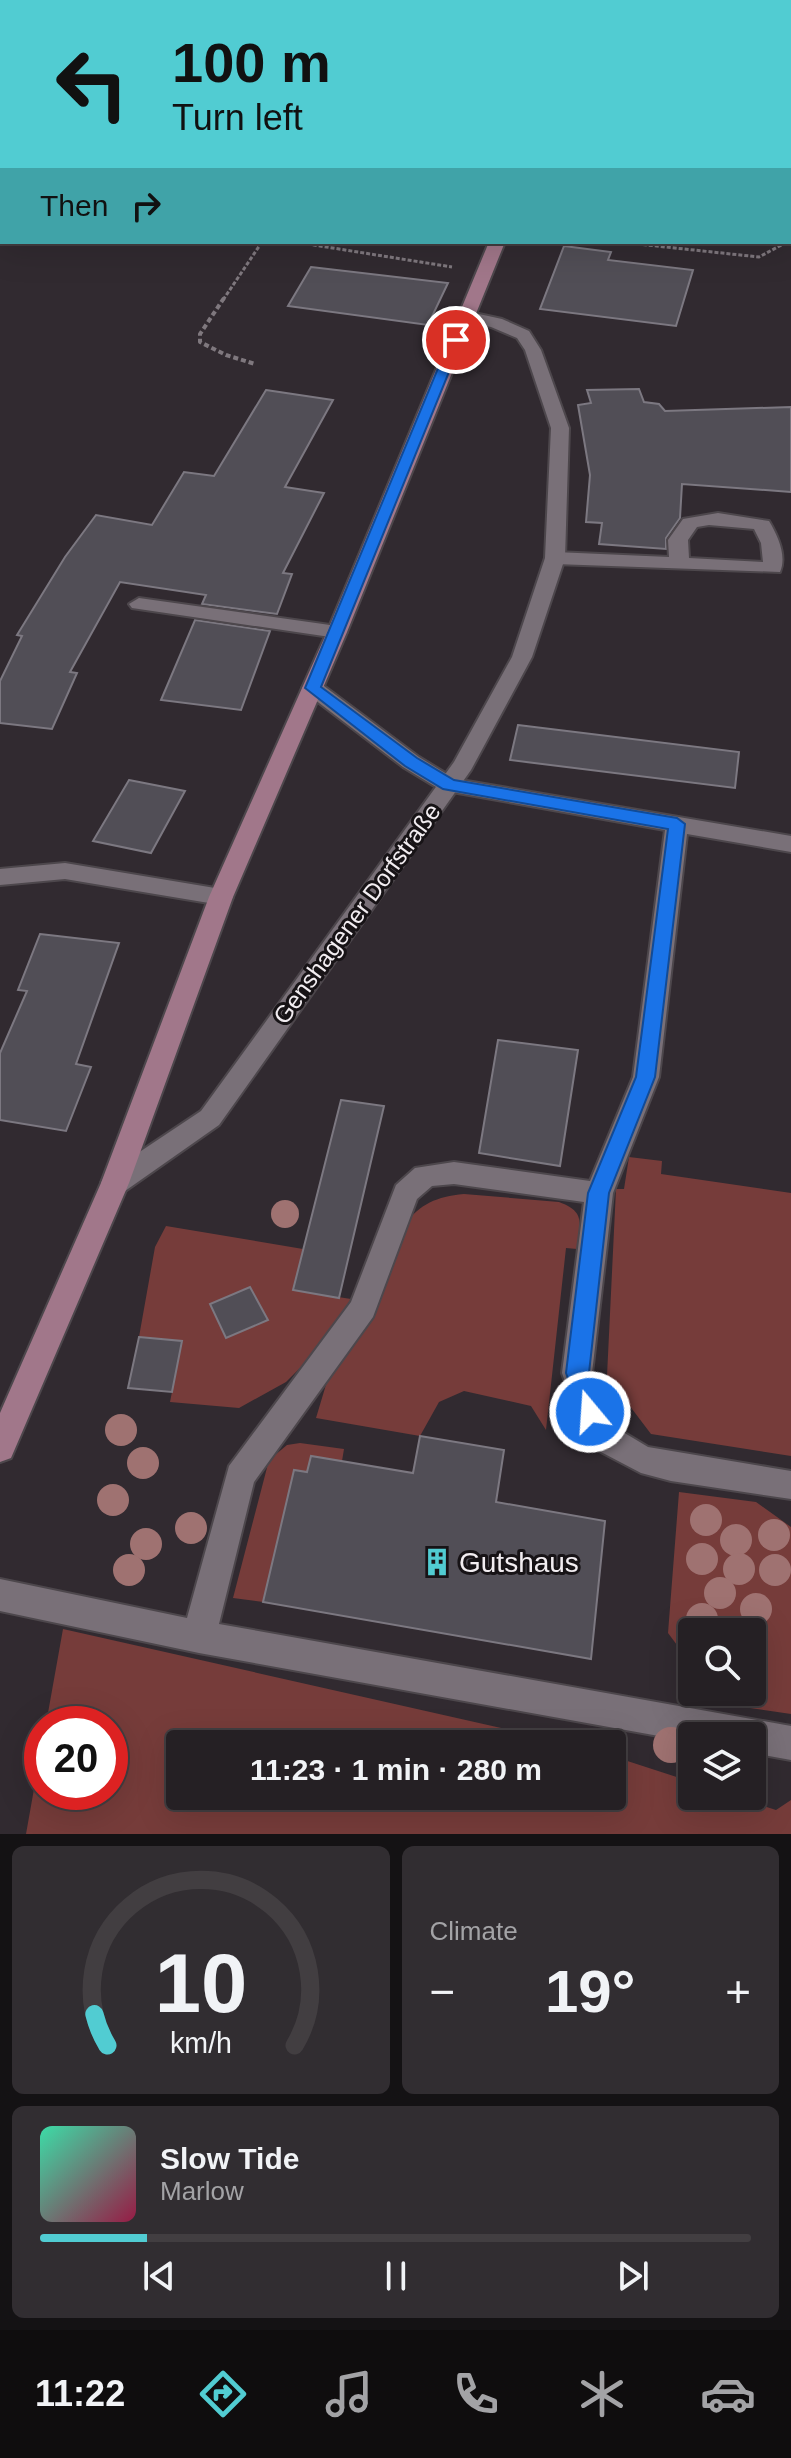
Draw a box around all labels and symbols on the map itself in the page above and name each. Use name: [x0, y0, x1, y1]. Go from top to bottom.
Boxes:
pin: [422, 306, 490, 374]
street label: Genshagener Dorfstraße: [268, 798, 446, 1029]
position arrow: [548, 1370, 632, 1454]
building icon: Gutshaus: [422, 1547, 452, 1577]
place label: Gutshaus: [459, 1547, 579, 1578]
speed limit sign: 20: [24, 1706, 128, 1810]

